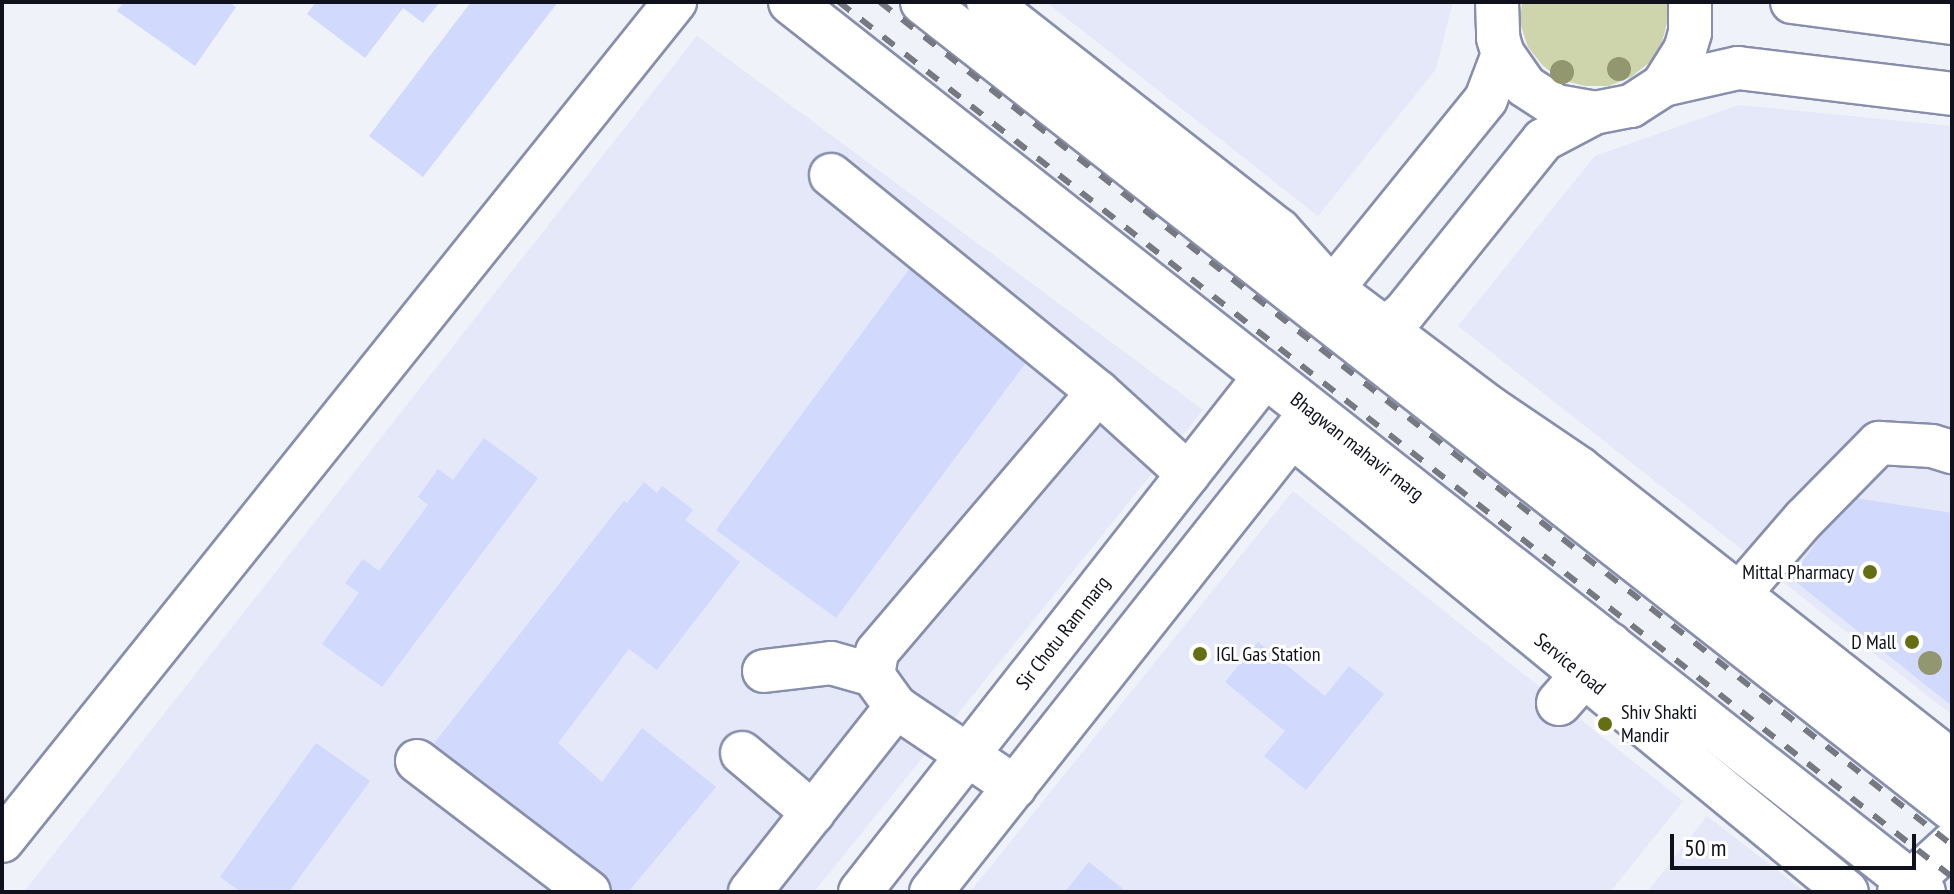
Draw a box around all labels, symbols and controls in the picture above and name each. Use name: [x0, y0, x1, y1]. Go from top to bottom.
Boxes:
street label: Bhagwan mahavir marg: [1286, 388, 1428, 506]
place label: Mittal Pharmacy: [1742, 560, 1854, 584]
marker: Mittal Pharmacy: [1861, 563, 1879, 581]
street label: Sir Chotu Ram marg: [1011, 571, 1115, 695]
street label: Service road: [1530, 628, 1610, 700]
place label: D Mall: [1851, 630, 1896, 654]
marker: D Mall: [1903, 633, 1921, 651]
place label: IGL Gas Station: [1216, 642, 1321, 666]
marker: IGL Gas Station: [1191, 645, 1209, 663]
place label: Shiv Shakti Mandir: [1621, 700, 1698, 747]
marker: Shiv Shakti Mandir: [1596, 715, 1614, 733]
scale bar: [1674, 818, 1920, 868]
text: 50 m: [1684, 832, 1726, 863]

